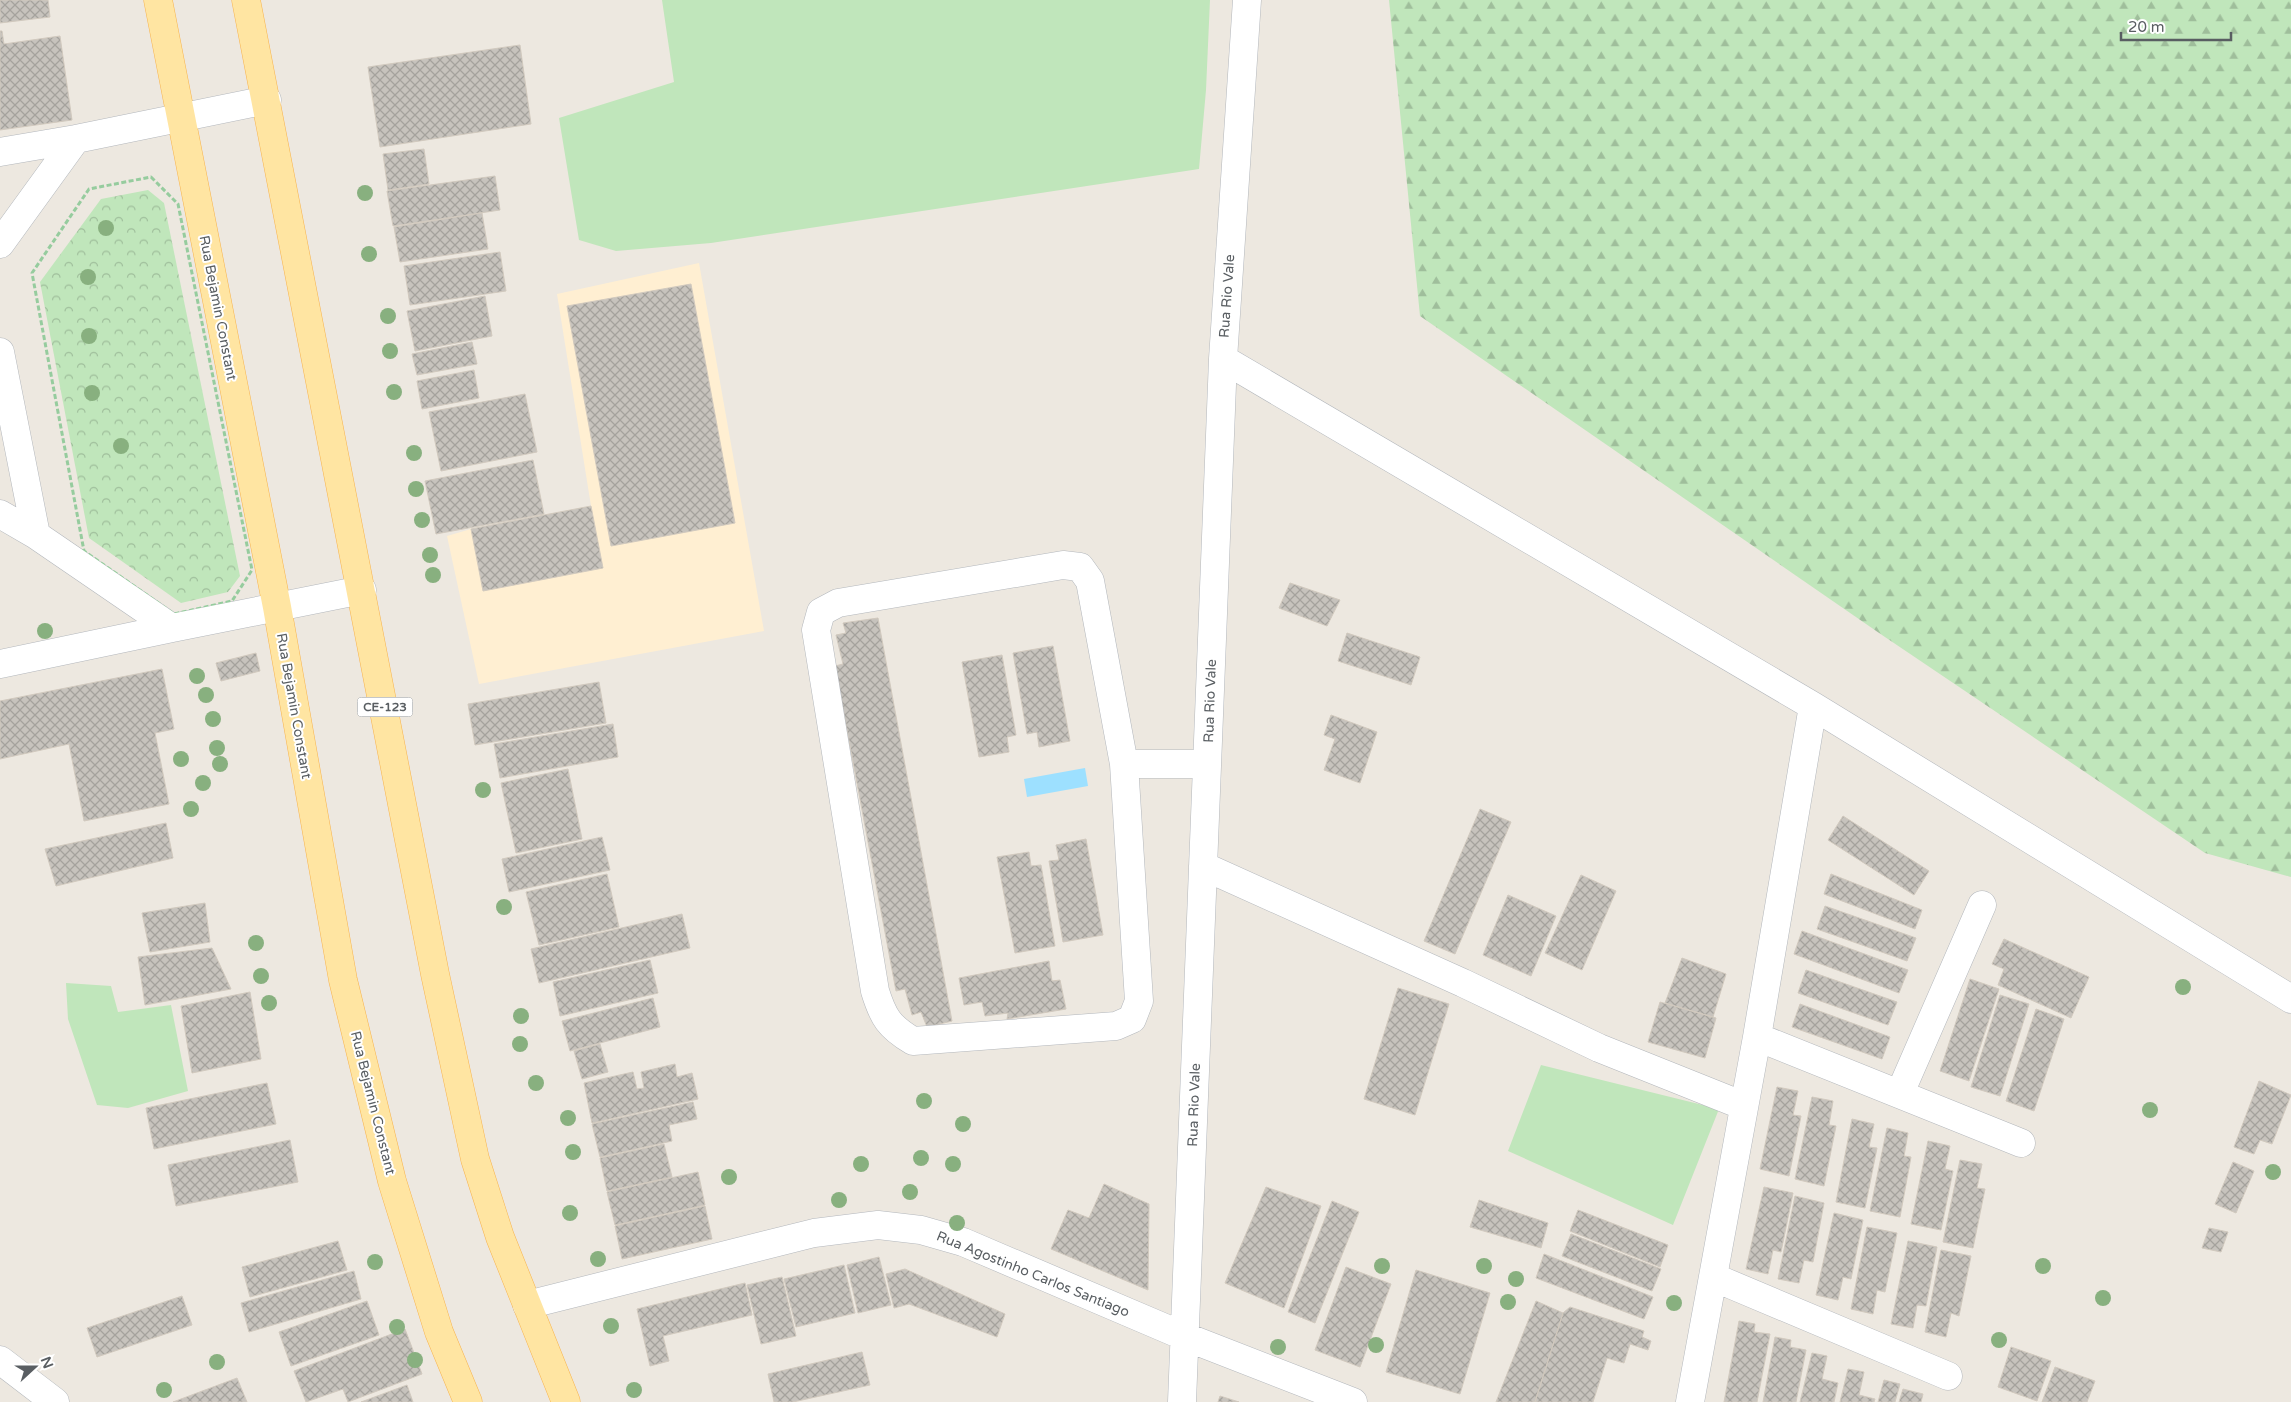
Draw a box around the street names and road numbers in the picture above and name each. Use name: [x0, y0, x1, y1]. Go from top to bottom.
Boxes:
street label: Rua Bejamin Constant: [196, 234, 241, 383]
street label: Rua Rio Vale: [1216, 254, 1238, 338]
street label: Rua Bejamin Constant: [273, 632, 315, 781]
street label: Rua Rio Vale: [1200, 659, 1220, 743]
road number: CE-123: [358, 698, 412, 716]
street label: Rua Bejamin Constant: [347, 1029, 399, 1177]
street label: Rua Rio Vale: [1184, 1063, 1204, 1147]
street label: Rua Agostinho Carlos Santiago: [934, 1227, 1132, 1321]

